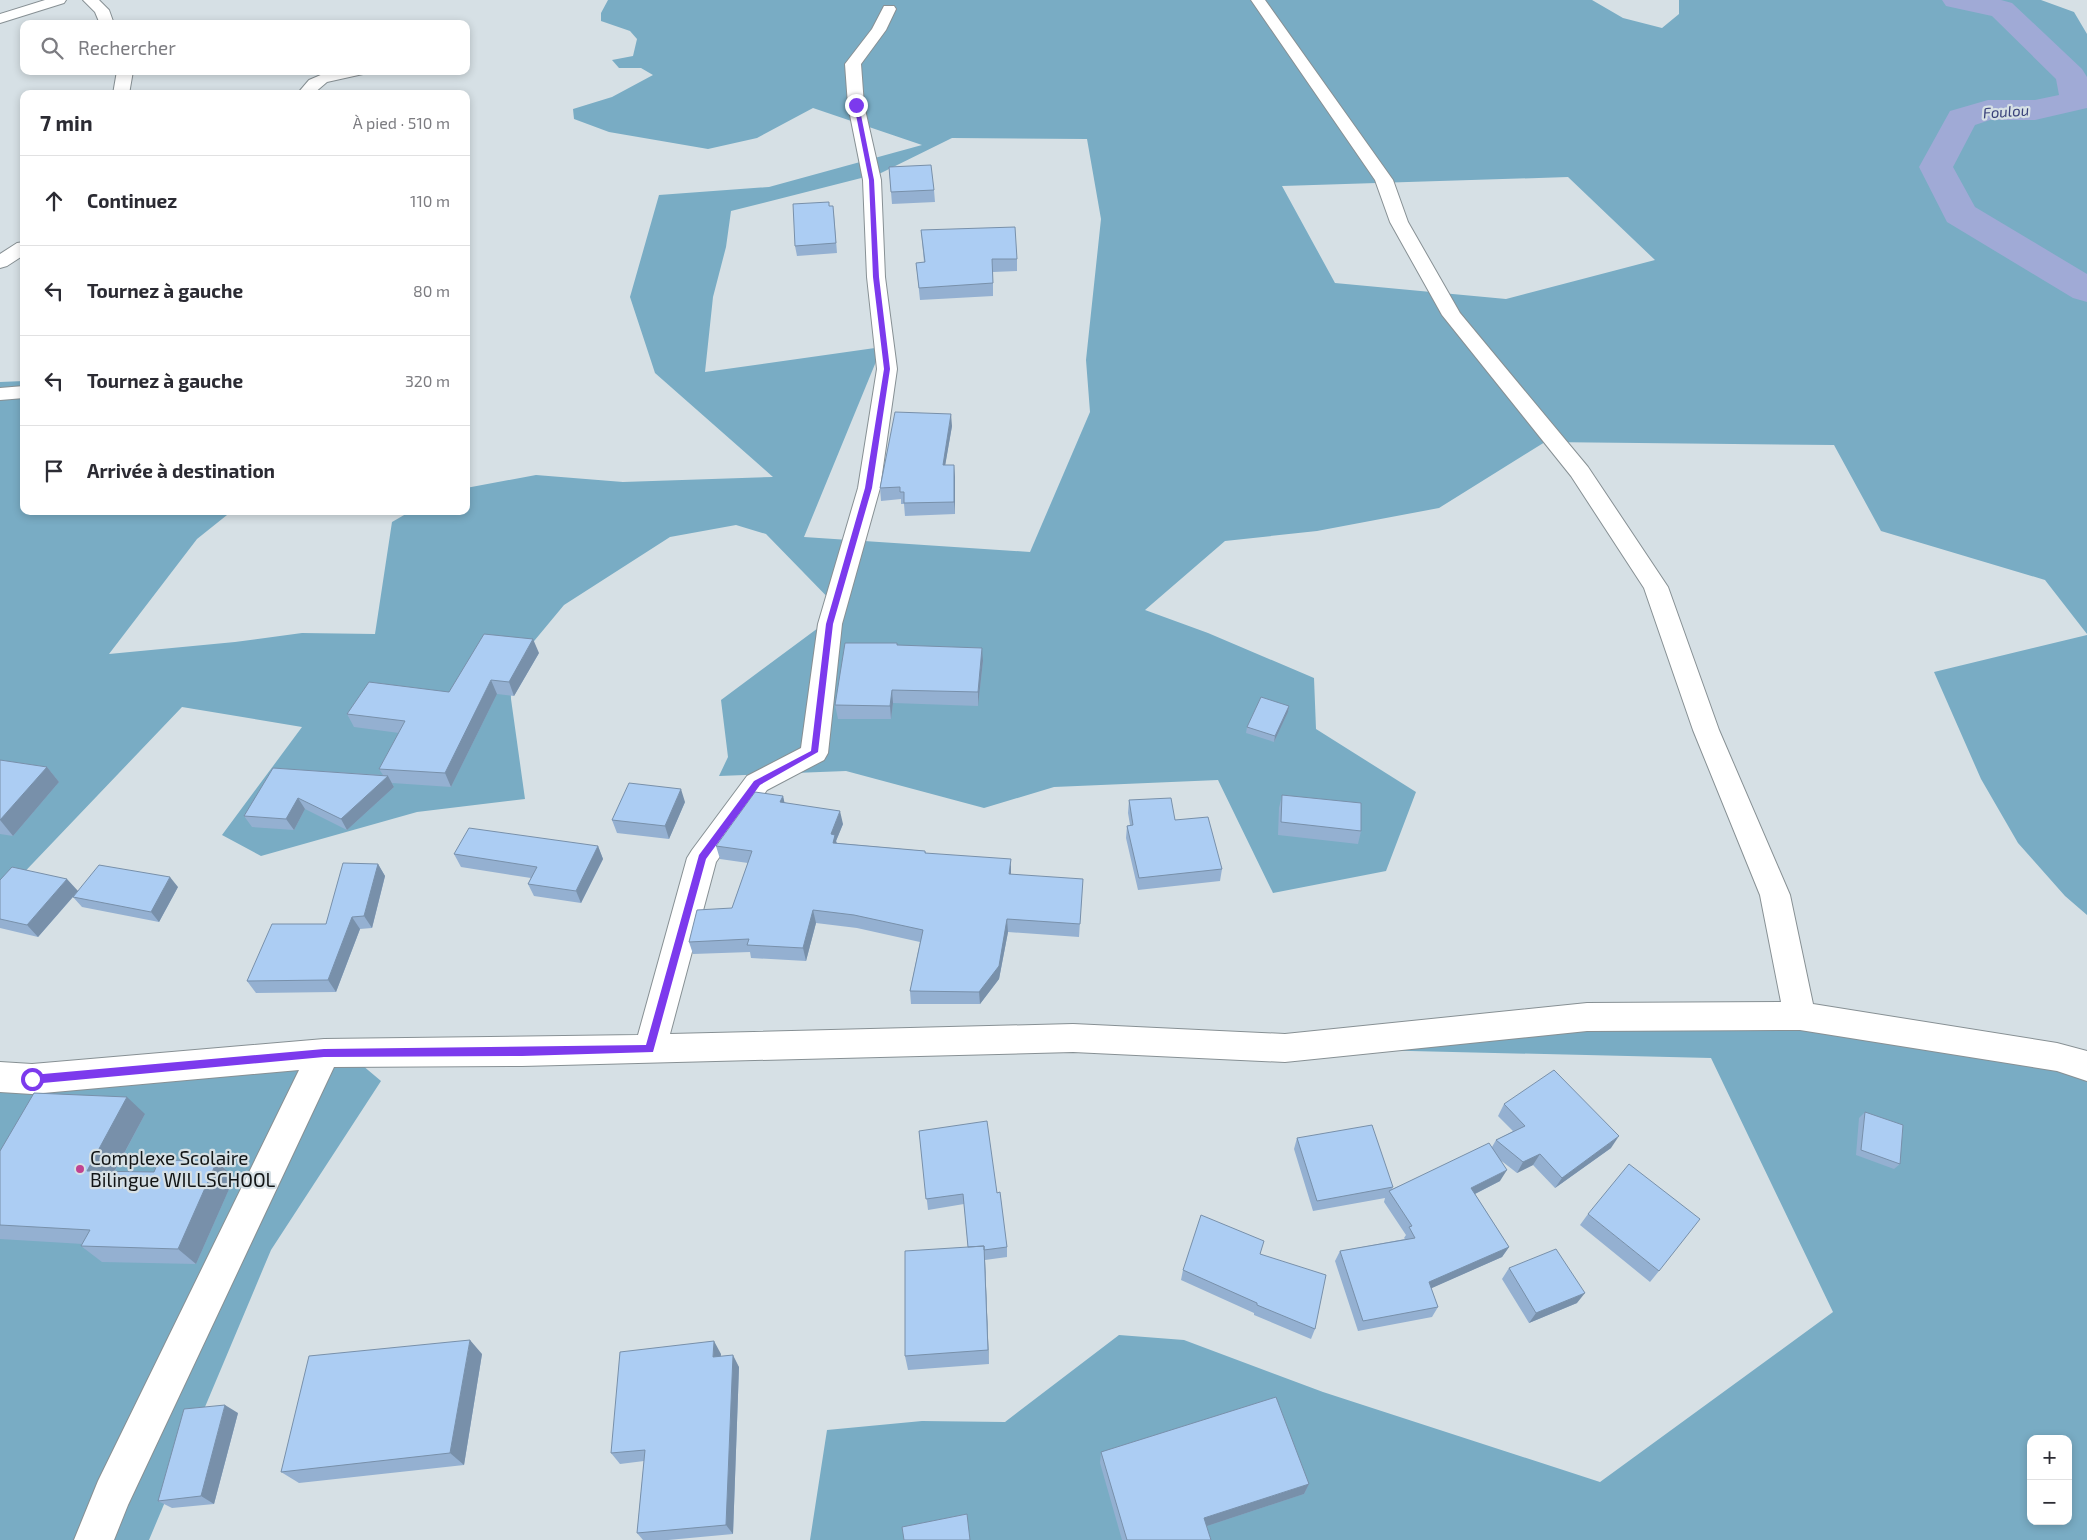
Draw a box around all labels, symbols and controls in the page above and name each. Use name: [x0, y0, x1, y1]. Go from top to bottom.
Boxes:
search box: [20, 20, 470, 75]
icon: search: [38, 34, 66, 62]
text: Rechercher: [78, 36, 176, 59]
route end: [845, 94, 868, 117]
water label: Foulou: [1982, 100, 2030, 122]
text: 7 min: [40, 110, 93, 135]
text: À pied · 510 m: [353, 113, 450, 132]
icon: ahead: [40, 187, 68, 215]
text: Continuez: [87, 189, 177, 212]
text: 110 m: [410, 191, 450, 210]
icon: left: [40, 277, 68, 305]
text: Tournez à gauche: [87, 279, 243, 302]
text: 80 m: [413, 281, 450, 300]
icon: left: [40, 367, 68, 395]
text: Tournez à gauche: [87, 369, 243, 392]
text: 320 m: [405, 371, 450, 390]
icon: arrive: [40, 457, 68, 485]
text: Arrivée à destination: [87, 459, 275, 482]
route start: [21, 1068, 44, 1091]
place label: Complexe Scolaire Bilingue WILLSCHOOL: [90, 1146, 276, 1191]
marker: Complexe Scolaire Bilingue WILLSCHOOL: [74, 1163, 86, 1175]
map controls: [2027, 1435, 2072, 1525]
button: +: [2027, 1435, 2072, 1480]
button: −: [2027, 1480, 2072, 1525]

